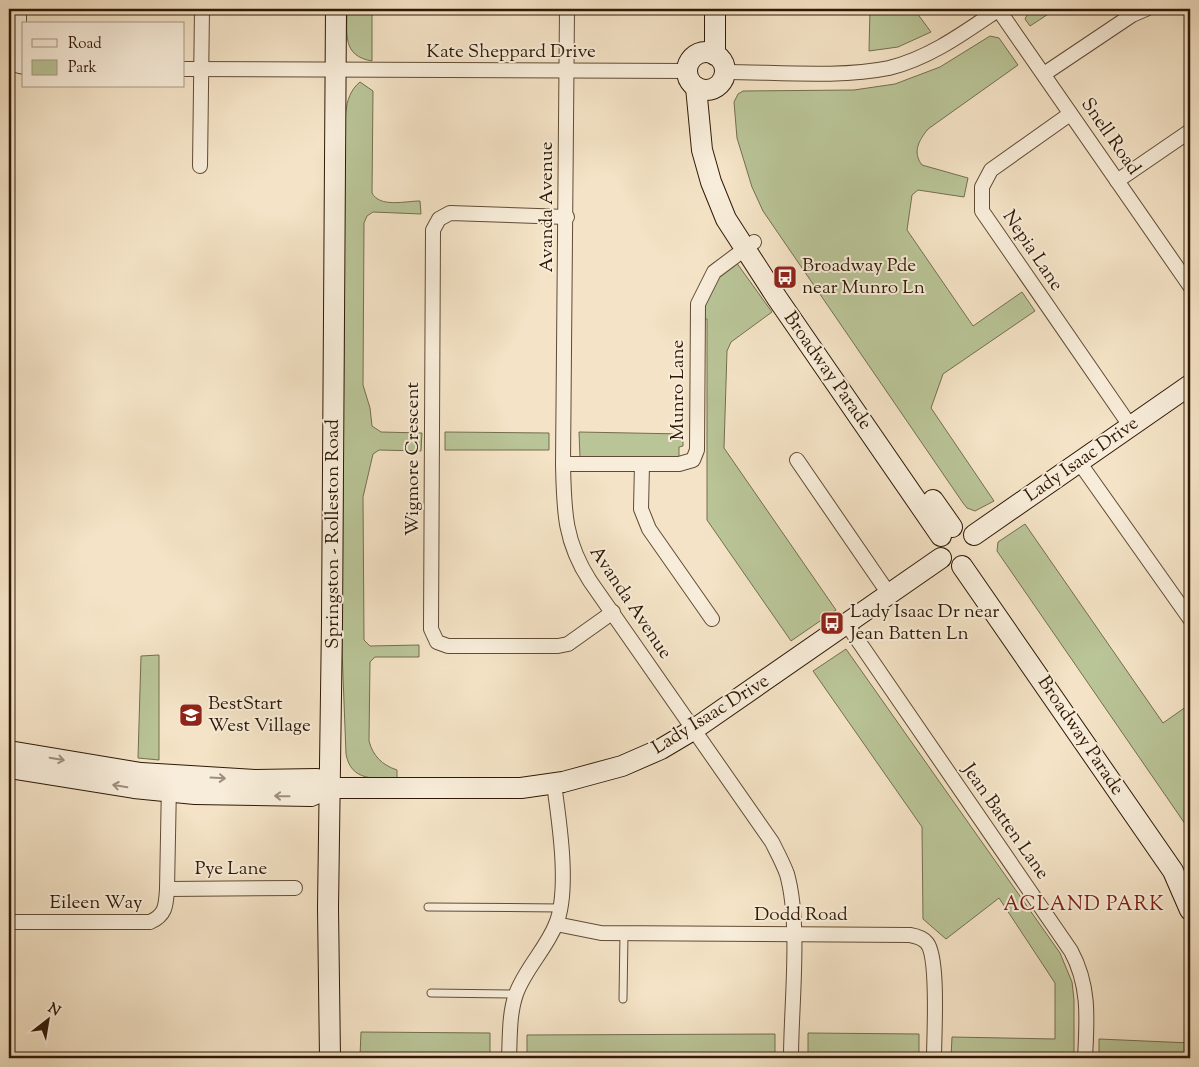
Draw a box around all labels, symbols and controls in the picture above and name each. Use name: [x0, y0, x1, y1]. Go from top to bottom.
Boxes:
legend: [22, 22, 185, 88]
text: Road: [68, 34, 102, 55]
street label: Kate Sheppard Drive: [426, 39, 596, 66]
text: Park: [68, 58, 97, 79]
street label: Snell Road: [1074, 93, 1147, 181]
street label: Avanda Avenue: [534, 141, 561, 273]
street label: Nepia Lane: [995, 205, 1069, 297]
place label: Broadway Pde near Munro Ln: [802, 253, 925, 302]
bus stop icon: Broadway Pde near Munro Ln: [772, 264, 798, 290]
street label: Broadway Parade: [776, 306, 878, 436]
street label: Munro Lane: [665, 339, 692, 440]
street label: Wigmore Crescent: [400, 382, 427, 536]
street label: Lady Isaac Drive: [1020, 411, 1144, 509]
street label: Springston - Rolleston Road: [320, 419, 347, 649]
street label: Avanda Avenue: [582, 541, 678, 665]
place label: Lady Isaac Dr near Jean Batten Ln: [849, 599, 999, 648]
bus stop icon: Lady Isaac Dr near Jean Batten Ln: [819, 610, 845, 636]
street label: Lady Isaac Drive: [647, 668, 775, 762]
street label: Broadway Parade: [1030, 671, 1130, 801]
place label: BestStart West Village: [208, 691, 311, 740]
school or university icon: BestStart West Village: [178, 702, 204, 728]
one-way arrow: [48, 755, 64, 765]
street label: Jean Batten Lane: [954, 758, 1055, 886]
one-way arrow: [210, 774, 226, 783]
one-way arrow: [113, 781, 129, 791]
one-way arrow: [275, 791, 291, 800]
street label: Pye Lane: [195, 856, 267, 883]
street label: Eileen Way: [50, 890, 143, 917]
district label: ACLAND PARK: [1003, 891, 1165, 920]
street label: Dodd Road: [754, 902, 848, 929]
north arrow: [22, 994, 72, 1044]
text: N: [44, 999, 64, 1022]

